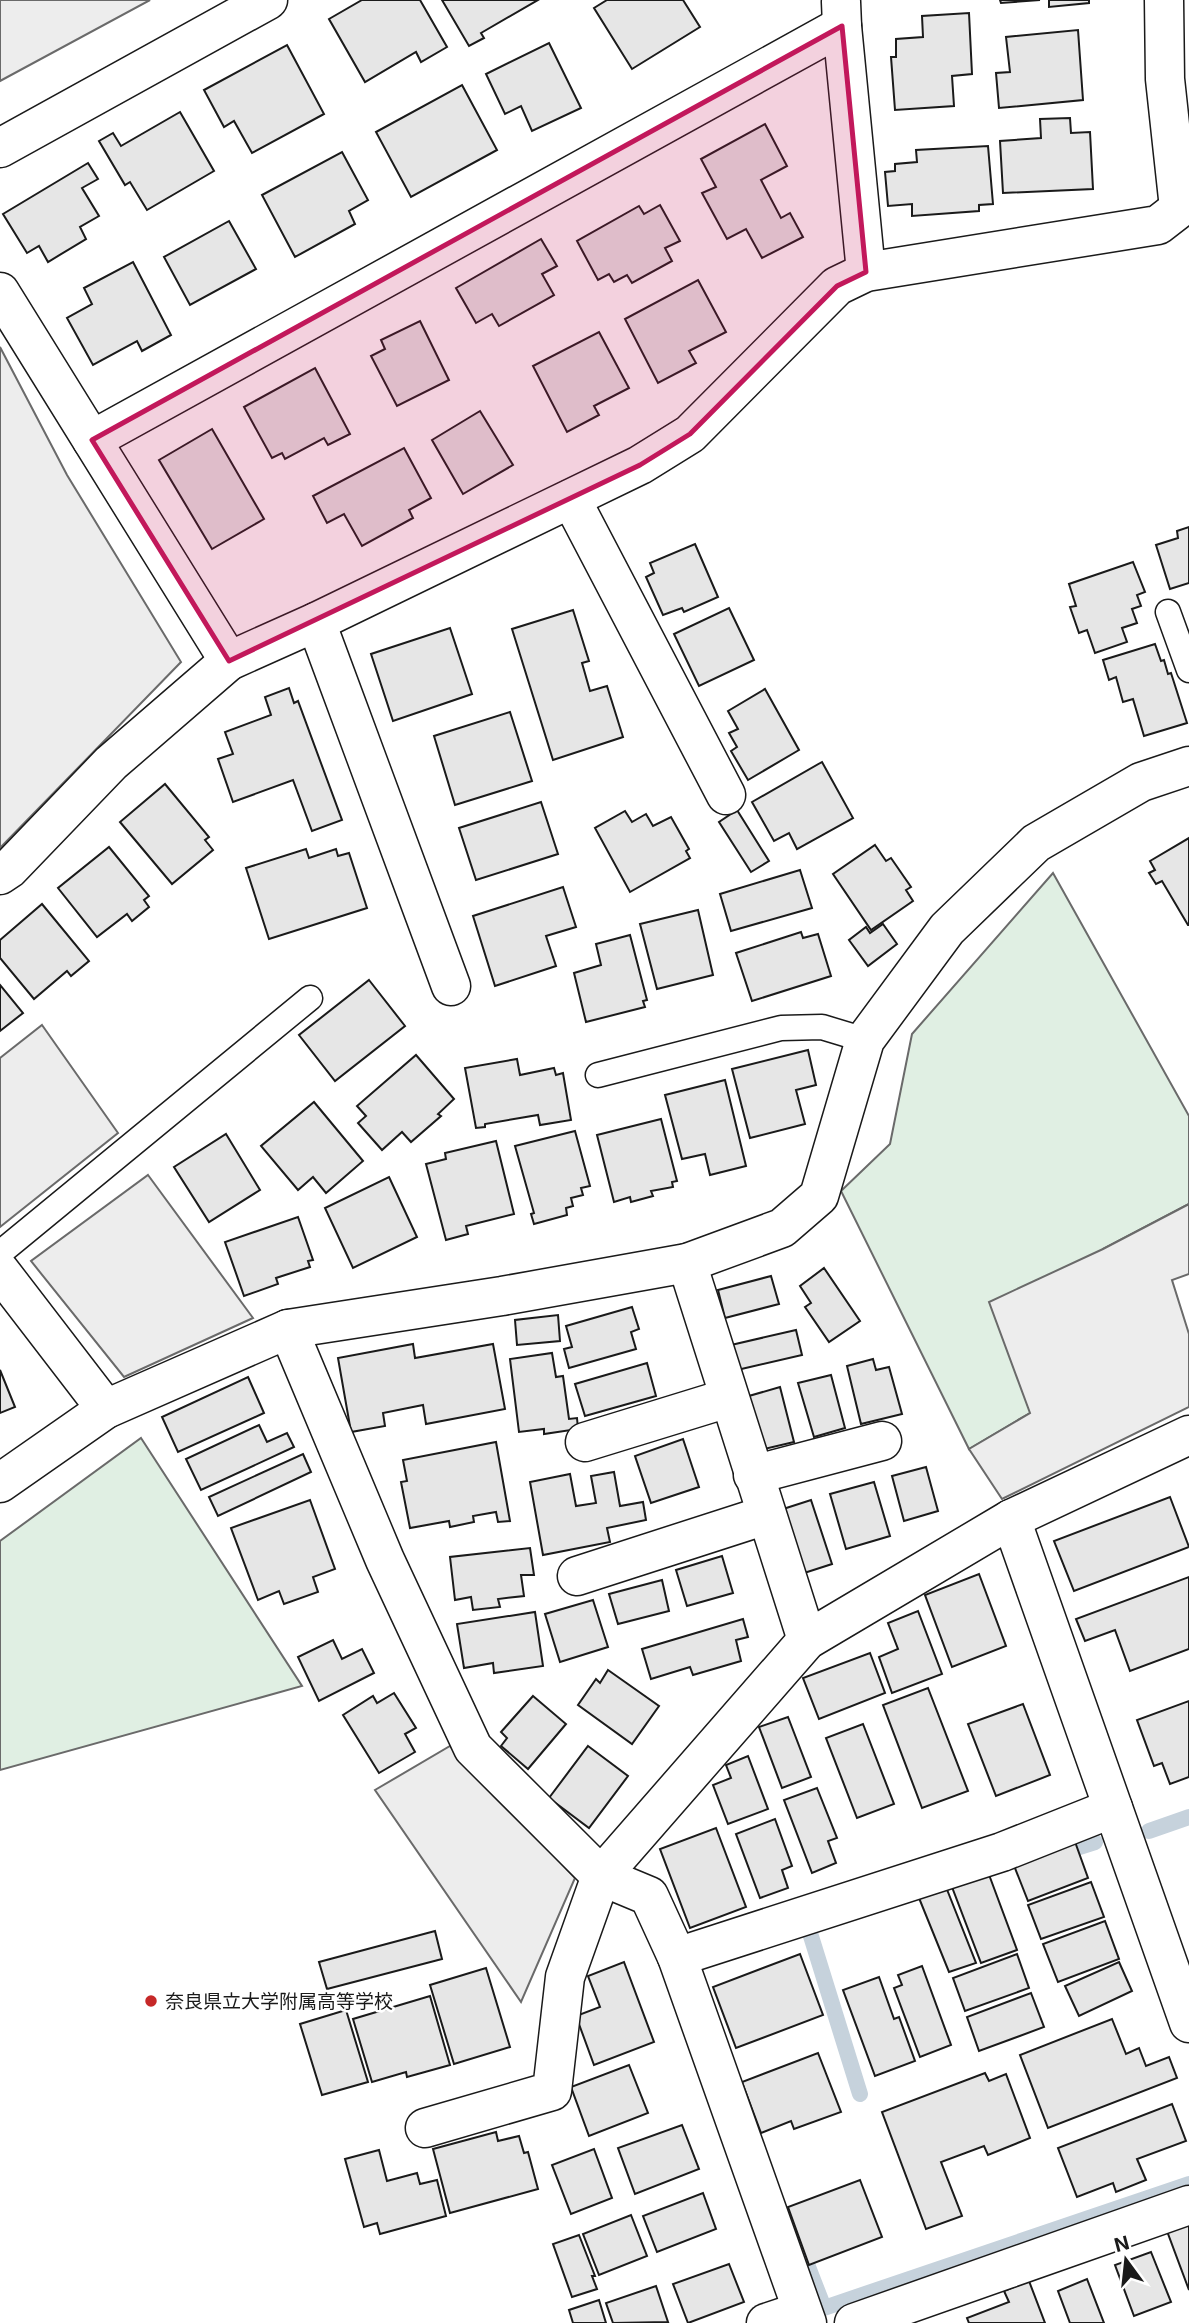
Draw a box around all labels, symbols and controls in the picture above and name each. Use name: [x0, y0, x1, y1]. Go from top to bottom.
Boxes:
place label: 奈良県立大学附属高等学校: [165, 1990, 393, 2013]
marker: 奈良県立大学附属高等学校: [143, 1993, 159, 2009]
north arrow: [1091, 2225, 1161, 2295]
text: N: [1112, 2231, 1132, 2257]

